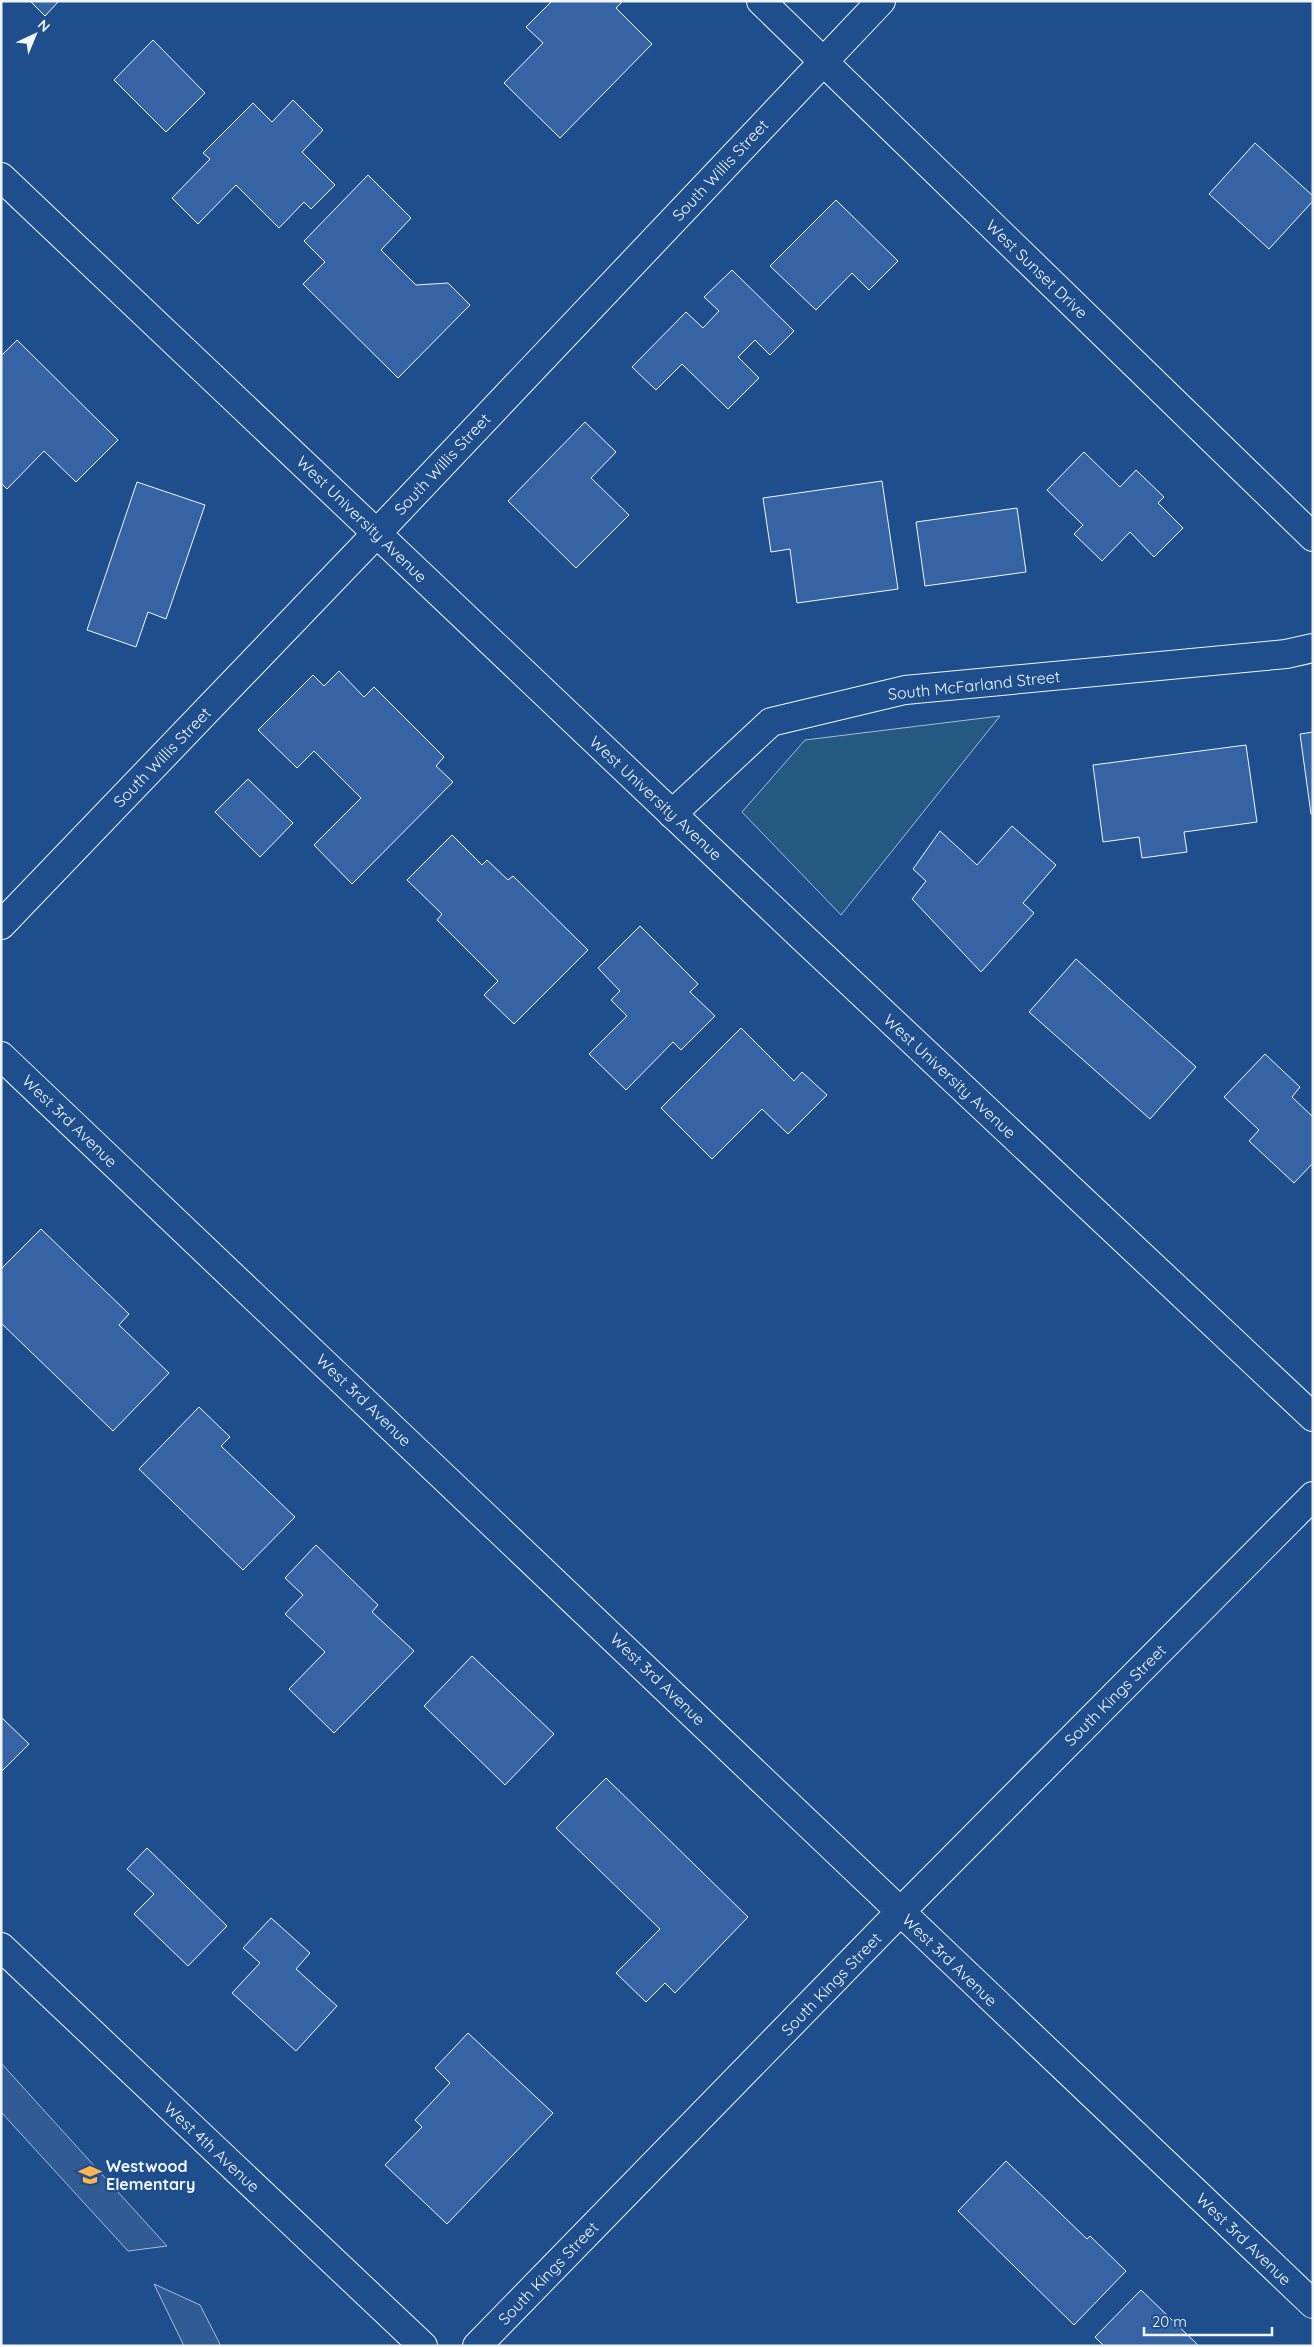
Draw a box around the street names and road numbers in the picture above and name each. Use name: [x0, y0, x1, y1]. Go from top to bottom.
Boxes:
street label: South Willis Street: [668, 115, 772, 225]
street label: West Sunset Drive: [982, 215, 1092, 323]
street label: South Willis Street: [390, 409, 494, 519]
street label: West University Avenue: [293, 451, 431, 587]
street label: South McFarland Street: [887, 666, 1061, 704]
street label: South Willis Street: [109, 703, 215, 811]
street label: West University Avenue: [586, 731, 726, 865]
street label: West University Avenue: [880, 1009, 1020, 1143]
street label: West 3rd Avenue: [18, 1071, 122, 1171]
street label: West 3rd Avenue: [312, 1350, 416, 1450]
street label: West 3rd Avenue: [606, 1629, 710, 1729]
street label: South Kings Street: [1060, 1640, 1170, 1750]
street label: West 3rd Avenue: [898, 1910, 1002, 2010]
street label: South Kings Street: [777, 1928, 885, 2040]
street label: West 4th Avenue: [160, 2098, 264, 2196]
street label: West 3rd Avenue: [1192, 2189, 1296, 2289]
street label: South Kings Street: [494, 2217, 602, 2329]

